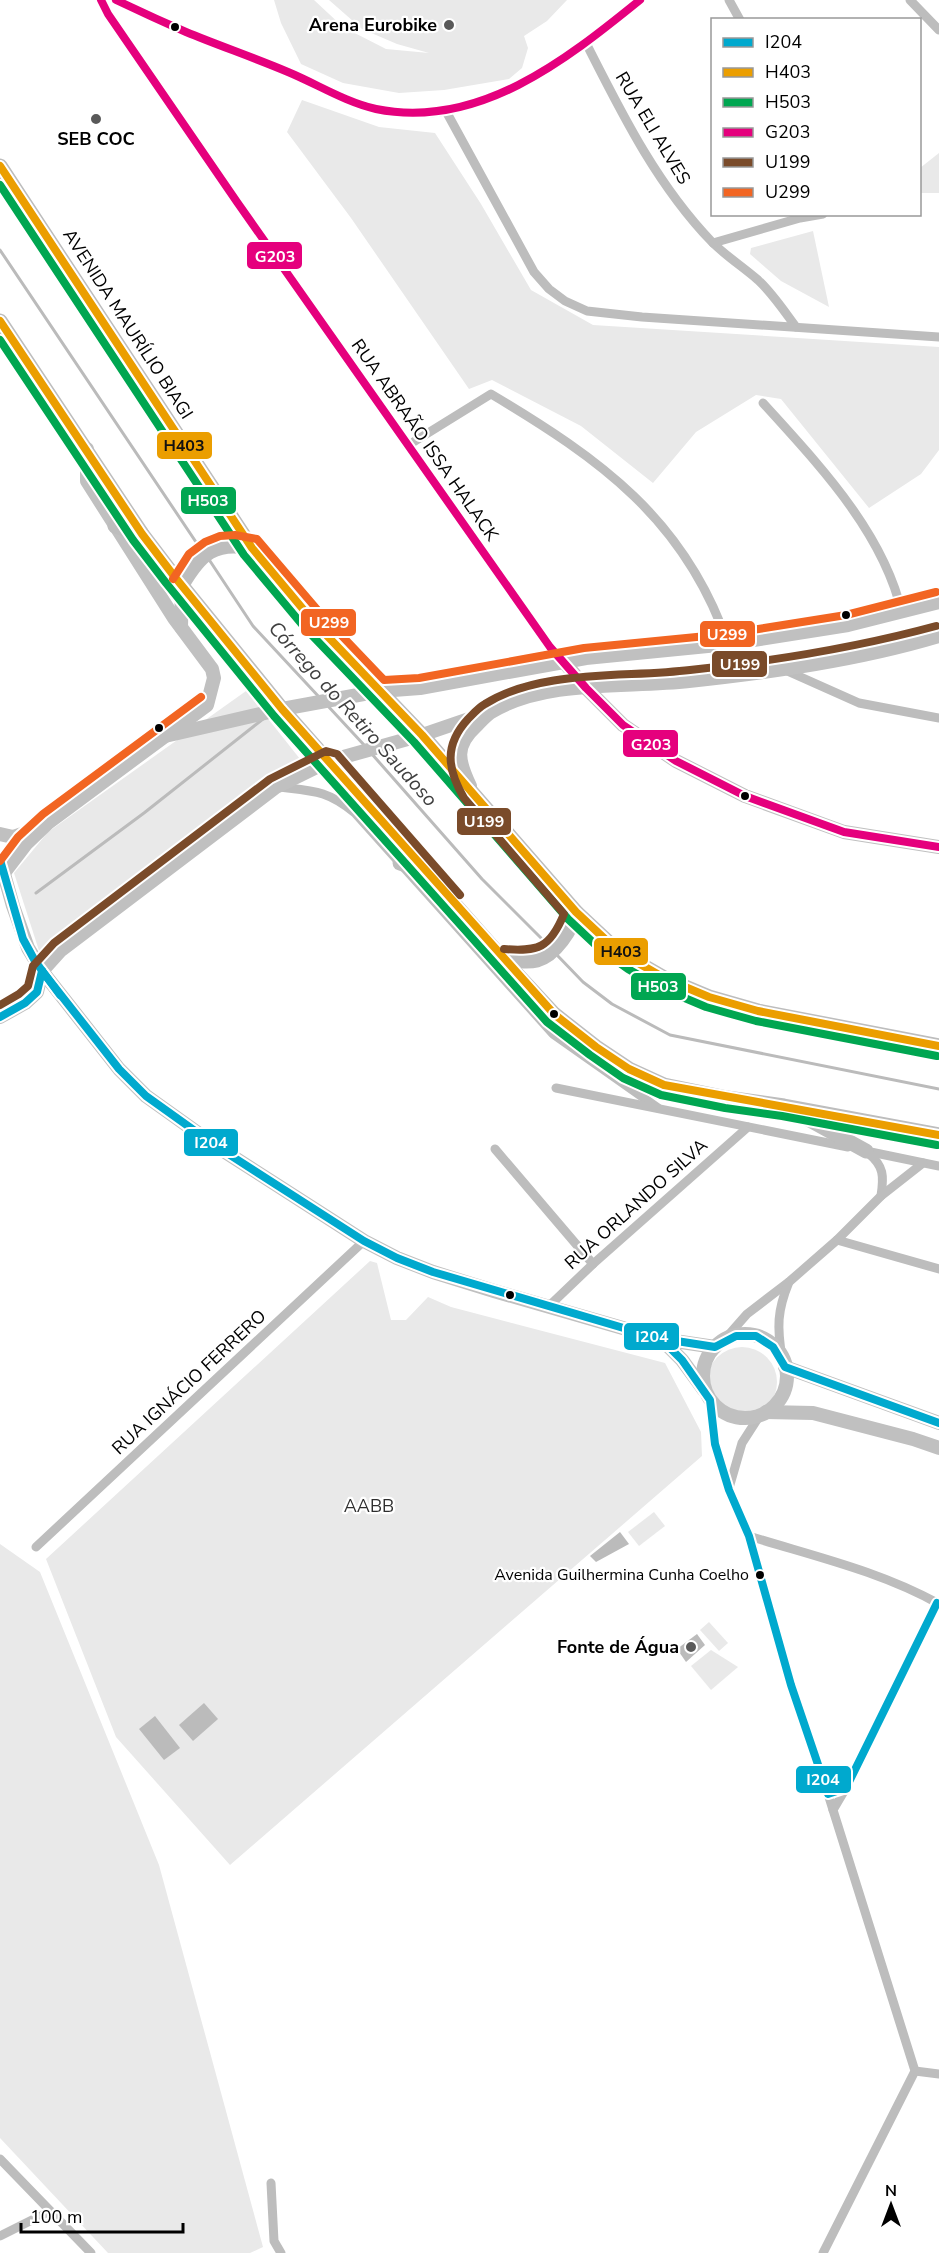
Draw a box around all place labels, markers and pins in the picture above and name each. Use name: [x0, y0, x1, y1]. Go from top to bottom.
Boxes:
place label: Arena Eurobike: [309, 13, 437, 37]
marker: Arena Eurobike: [442, 18, 456, 32]
unlabelled marker: [169, 21, 181, 33]
marker: SEB COC: [89, 112, 103, 126]
place label: SEB COC: [57, 127, 135, 151]
unlabelled marker: [840, 609, 852, 621]
unlabelled marker: [153, 722, 165, 734]
unlabelled marker: [739, 790, 751, 802]
unlabelled marker: [548, 1008, 560, 1020]
unlabelled marker: [504, 1289, 516, 1301]
place label: Avenida Guilhermina Cunha Coelho: [494, 1564, 749, 1586]
marker: Avenida Guilhermina Cunha Coelho: [754, 1569, 766, 1581]
place label: Fonte de Água: [557, 1635, 679, 1659]
marker: Fonte de Água: [684, 1640, 698, 1654]

